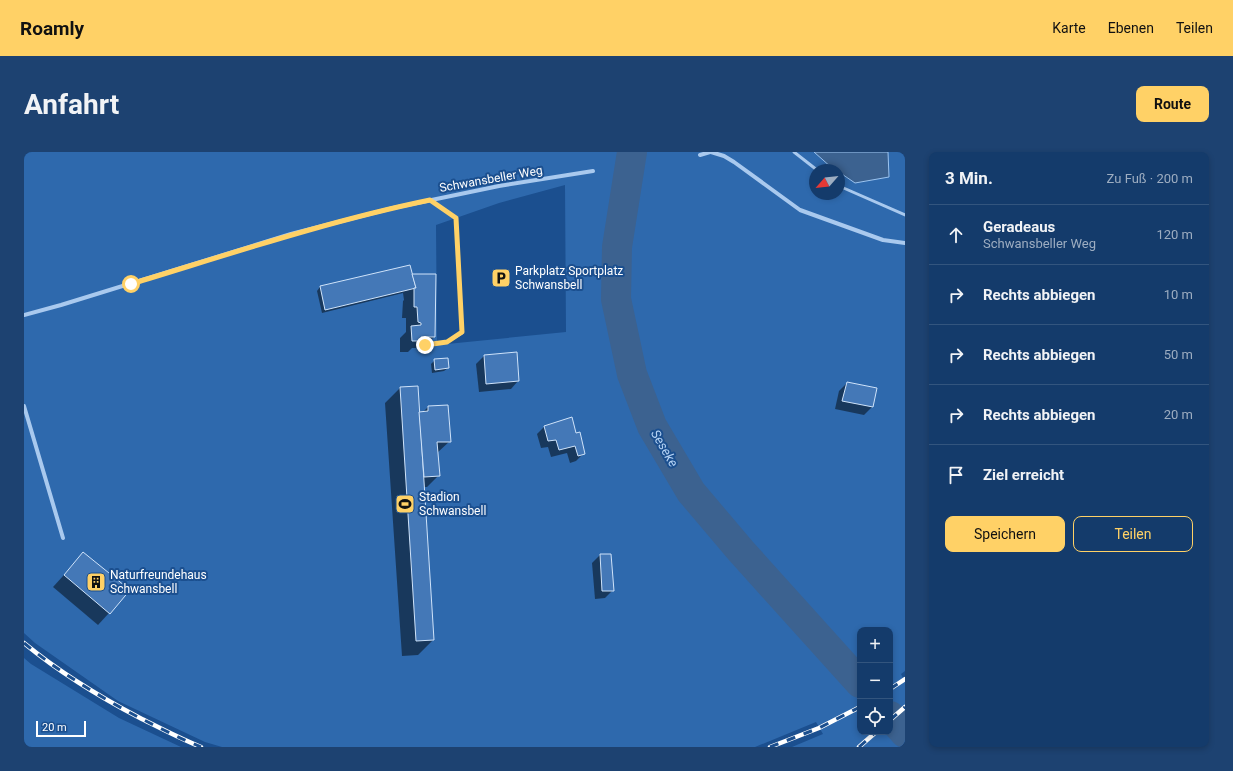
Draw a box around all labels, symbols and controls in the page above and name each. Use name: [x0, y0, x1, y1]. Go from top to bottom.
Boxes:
text: Roamly: [20, 17, 84, 40]
text: Karte: [1052, 20, 1086, 36]
text: Ebenen: [1108, 20, 1154, 36]
text: Teilen: [1176, 20, 1213, 36]
button: Route: [1136, 86, 1209, 122]
text: Anfahrt: [24, 88, 119, 121]
street label: Schwansbeller Weg: [438, 163, 544, 195]
north arrow: [809, 164, 845, 200]
text: 3 Min.: [945, 168, 993, 188]
text: Zu Fuß · 200 m: [1107, 171, 1193, 186]
text: Geradeaus: [983, 218, 1055, 236]
icon: ahead: [945, 224, 967, 246]
text: 120 m: [1156, 227, 1193, 242]
text: Schwansbeller Weg: [983, 236, 1096, 251]
place label: Parkplatz Sportplatz Schwansbell: [515, 264, 623, 292]
parking icon: Parkplatz Sportplatz Schwansbell: [490, 267, 512, 289]
route start: [122, 275, 140, 293]
icon: right: [945, 284, 967, 306]
text: Rechts abbiegen: [983, 286, 1096, 304]
text: 10 m: [1164, 287, 1193, 302]
route end: [416, 336, 434, 354]
icon: right: [945, 344, 967, 366]
text: Rechts abbiegen: [983, 346, 1096, 364]
text: 50 m: [1164, 347, 1193, 362]
icon: right: [945, 404, 967, 426]
text: Rechts abbiegen: [983, 406, 1096, 424]
text: 20 m: [1164, 407, 1193, 422]
water label: Seseke: [648, 427, 681, 470]
icon: arrive: [945, 464, 967, 486]
text: Ziel erreicht: [983, 466, 1064, 484]
place label: Stadion Schwansbell: [419, 490, 486, 518]
sports icon: Stadion Schwansbell: [394, 493, 416, 515]
button: Speichern: [945, 516, 1065, 552]
button: Teilen: [1073, 516, 1193, 552]
place label: Naturfreundehaus Schwansbell: [110, 568, 207, 596]
building icon: Naturfreundehaus Schwansbell: [85, 571, 107, 593]
map controls: [857, 627, 893, 735]
button: +: [857, 627, 893, 663]
button: −: [857, 663, 893, 699]
button: locate: [857, 699, 893, 735]
scale bar: [36, 719, 86, 738]
text: 20 m: [42, 721, 67, 734]

